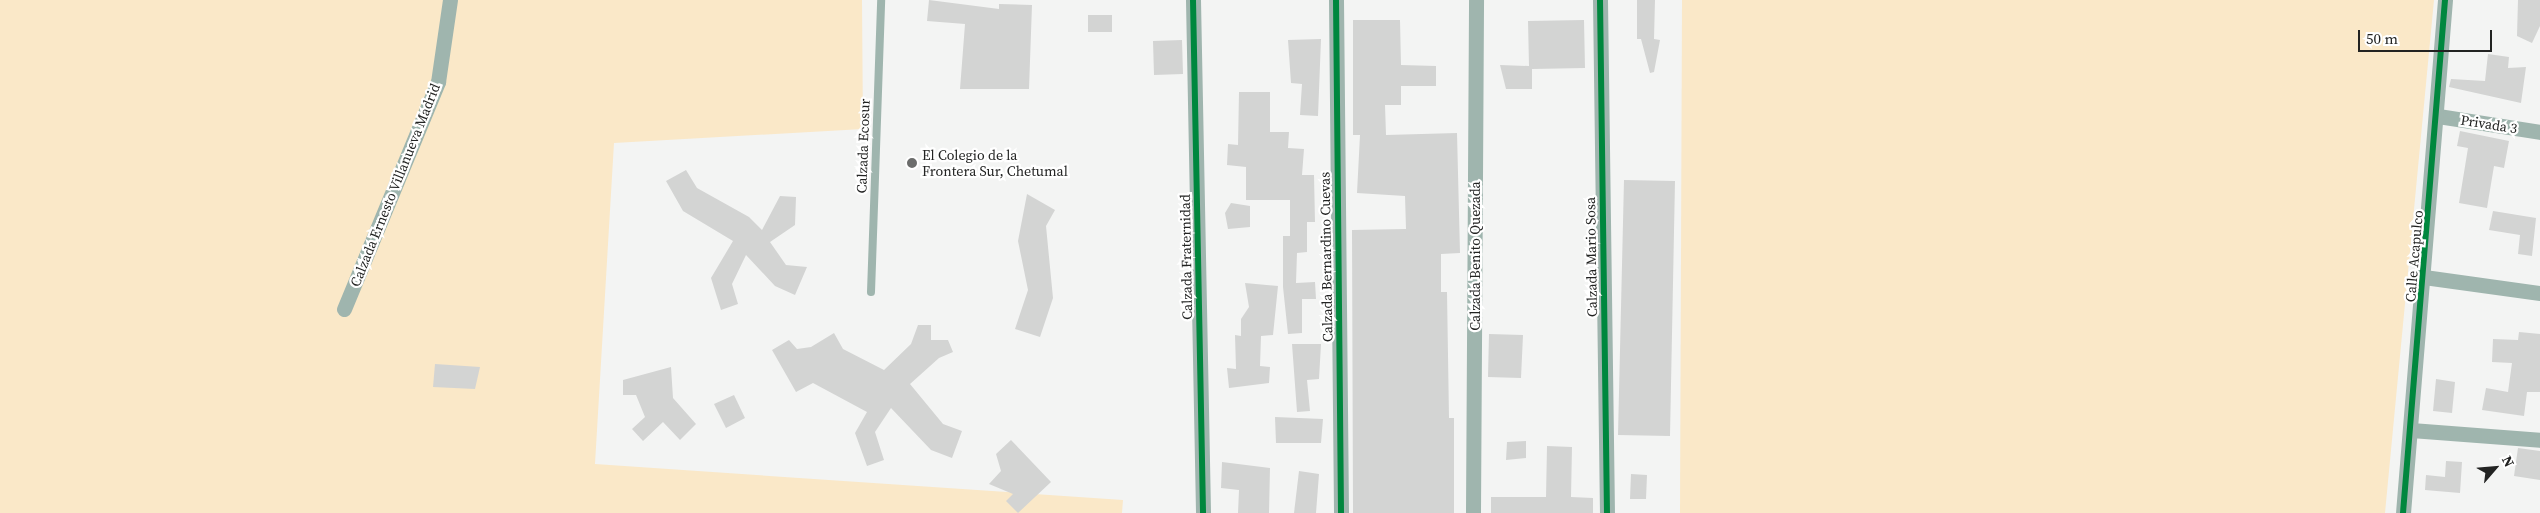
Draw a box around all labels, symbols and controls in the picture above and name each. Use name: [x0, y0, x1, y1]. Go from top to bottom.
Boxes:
scale bar: [2360, 20, 2494, 52]
text: 50 m: [2366, 28, 2398, 49]
street label: Calzada Ernesto Villanueva Madrid: [346, 81, 444, 289]
street label: Calzada Ecosur: [853, 98, 873, 194]
street label: Privada 3: [2459, 111, 2519, 137]
place label: El Colegio de la Frontera Sur, Chetumal: [922, 147, 1068, 180]
marker: El Colegio de la Frontera Sur, Chetumal: [906, 157, 918, 169]
street label: Calzada Bernardino Cuevas: [1316, 172, 1336, 342]
street label: Calzada Benito Quezada: [1467, 181, 1483, 331]
street label: Calzada Fraternidad: [1177, 194, 1195, 320]
street label: Calzada Mario Sosa: [1582, 197, 1600, 317]
street label: Calle Acapulco: [2402, 209, 2426, 303]
north arrow: [2470, 443, 2520, 493]
text: N: [2497, 452, 2520, 470]

